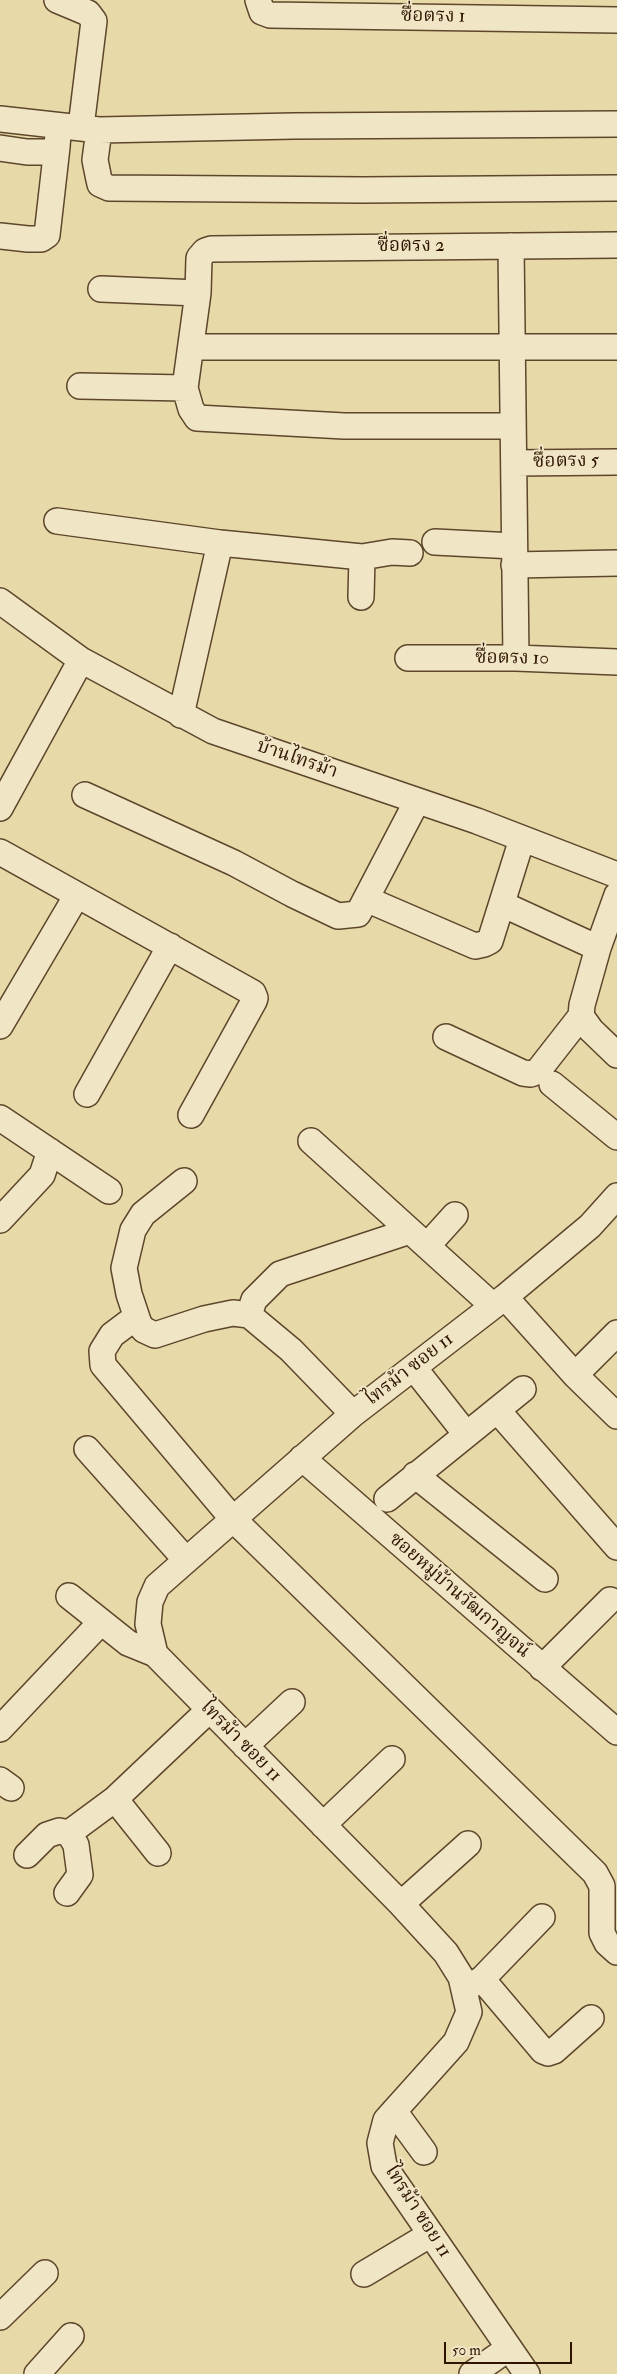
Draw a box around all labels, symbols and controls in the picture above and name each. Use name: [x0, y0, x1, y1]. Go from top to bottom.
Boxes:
street label: ซื่อตรง 1: [401, 5, 465, 29]
street label: ซื่อตรง 2: [377, 236, 445, 258]
street label: ซื่อตรง 5: [533, 450, 599, 474]
street label: ซื่อตรง 10: [475, 647, 549, 671]
street label: บ้านไทรม้า: [254, 736, 340, 784]
street label: ไทรม้า ซอย 11: [361, 1329, 459, 1411]
street label: ซอยหมู่บ้านวัฒกาญจน์: [384, 1529, 534, 1663]
street label: ไทรม้า ซอย 11: [195, 1697, 285, 1787]
street label: ไทรม้า ซอย 11: [379, 2162, 455, 2262]
scale bar: [447, 2332, 574, 2364]
text: 50 m: [452, 2341, 481, 2360]

